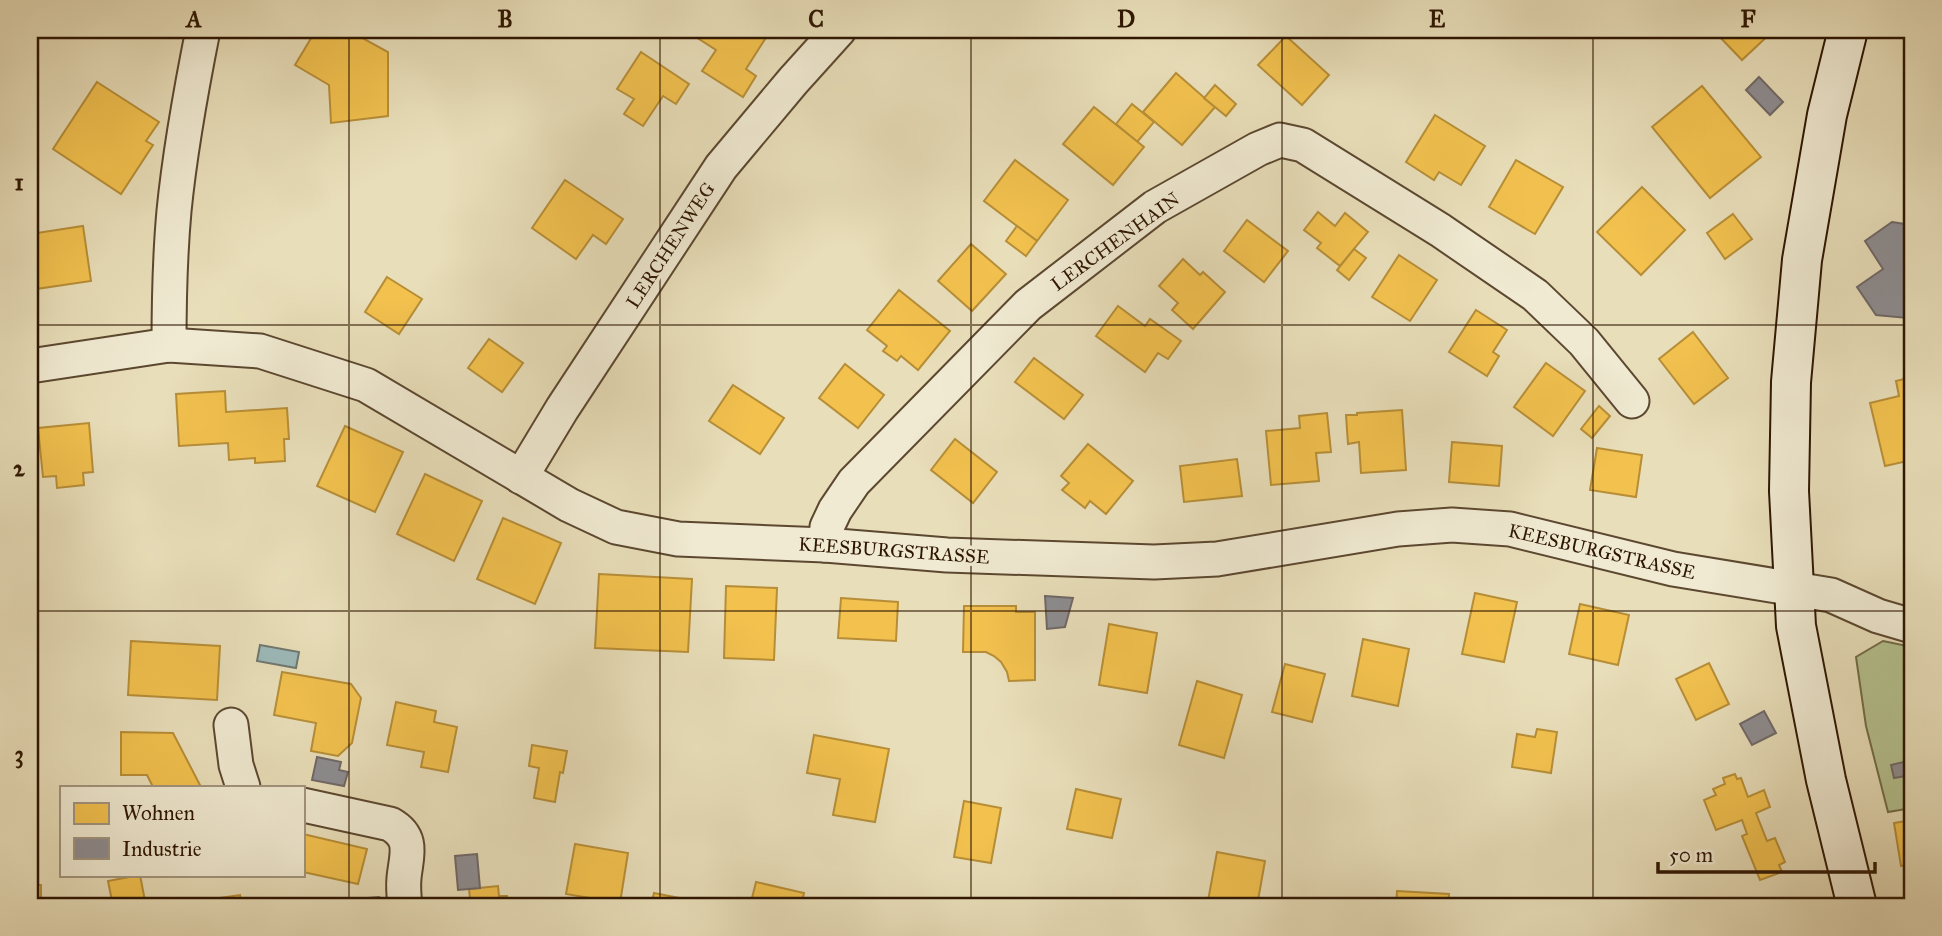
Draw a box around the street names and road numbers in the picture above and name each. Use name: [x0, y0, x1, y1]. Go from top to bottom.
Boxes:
street label: LERCHENWEG: [621, 178, 720, 312]
street label: LERCHENHAIN: [1047, 187, 1184, 296]
street label: KEESBURGSTRASSE: [1506, 519, 1698, 584]
street label: KEESBURGSTRASSE: [798, 532, 991, 569]

